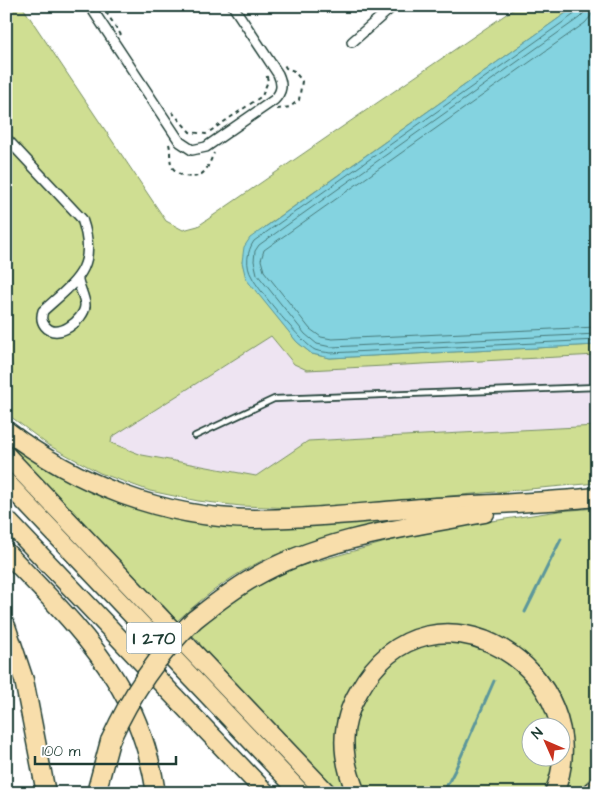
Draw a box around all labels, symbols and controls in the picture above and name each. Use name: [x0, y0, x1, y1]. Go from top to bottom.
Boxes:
road number: I 270: [126, 622, 182, 654]
north arrow: [520, 716, 570, 766]
text: N: [527, 723, 548, 744]
scale bar: [35, 734, 176, 766]
text: 100 m: [42, 741, 81, 762]

